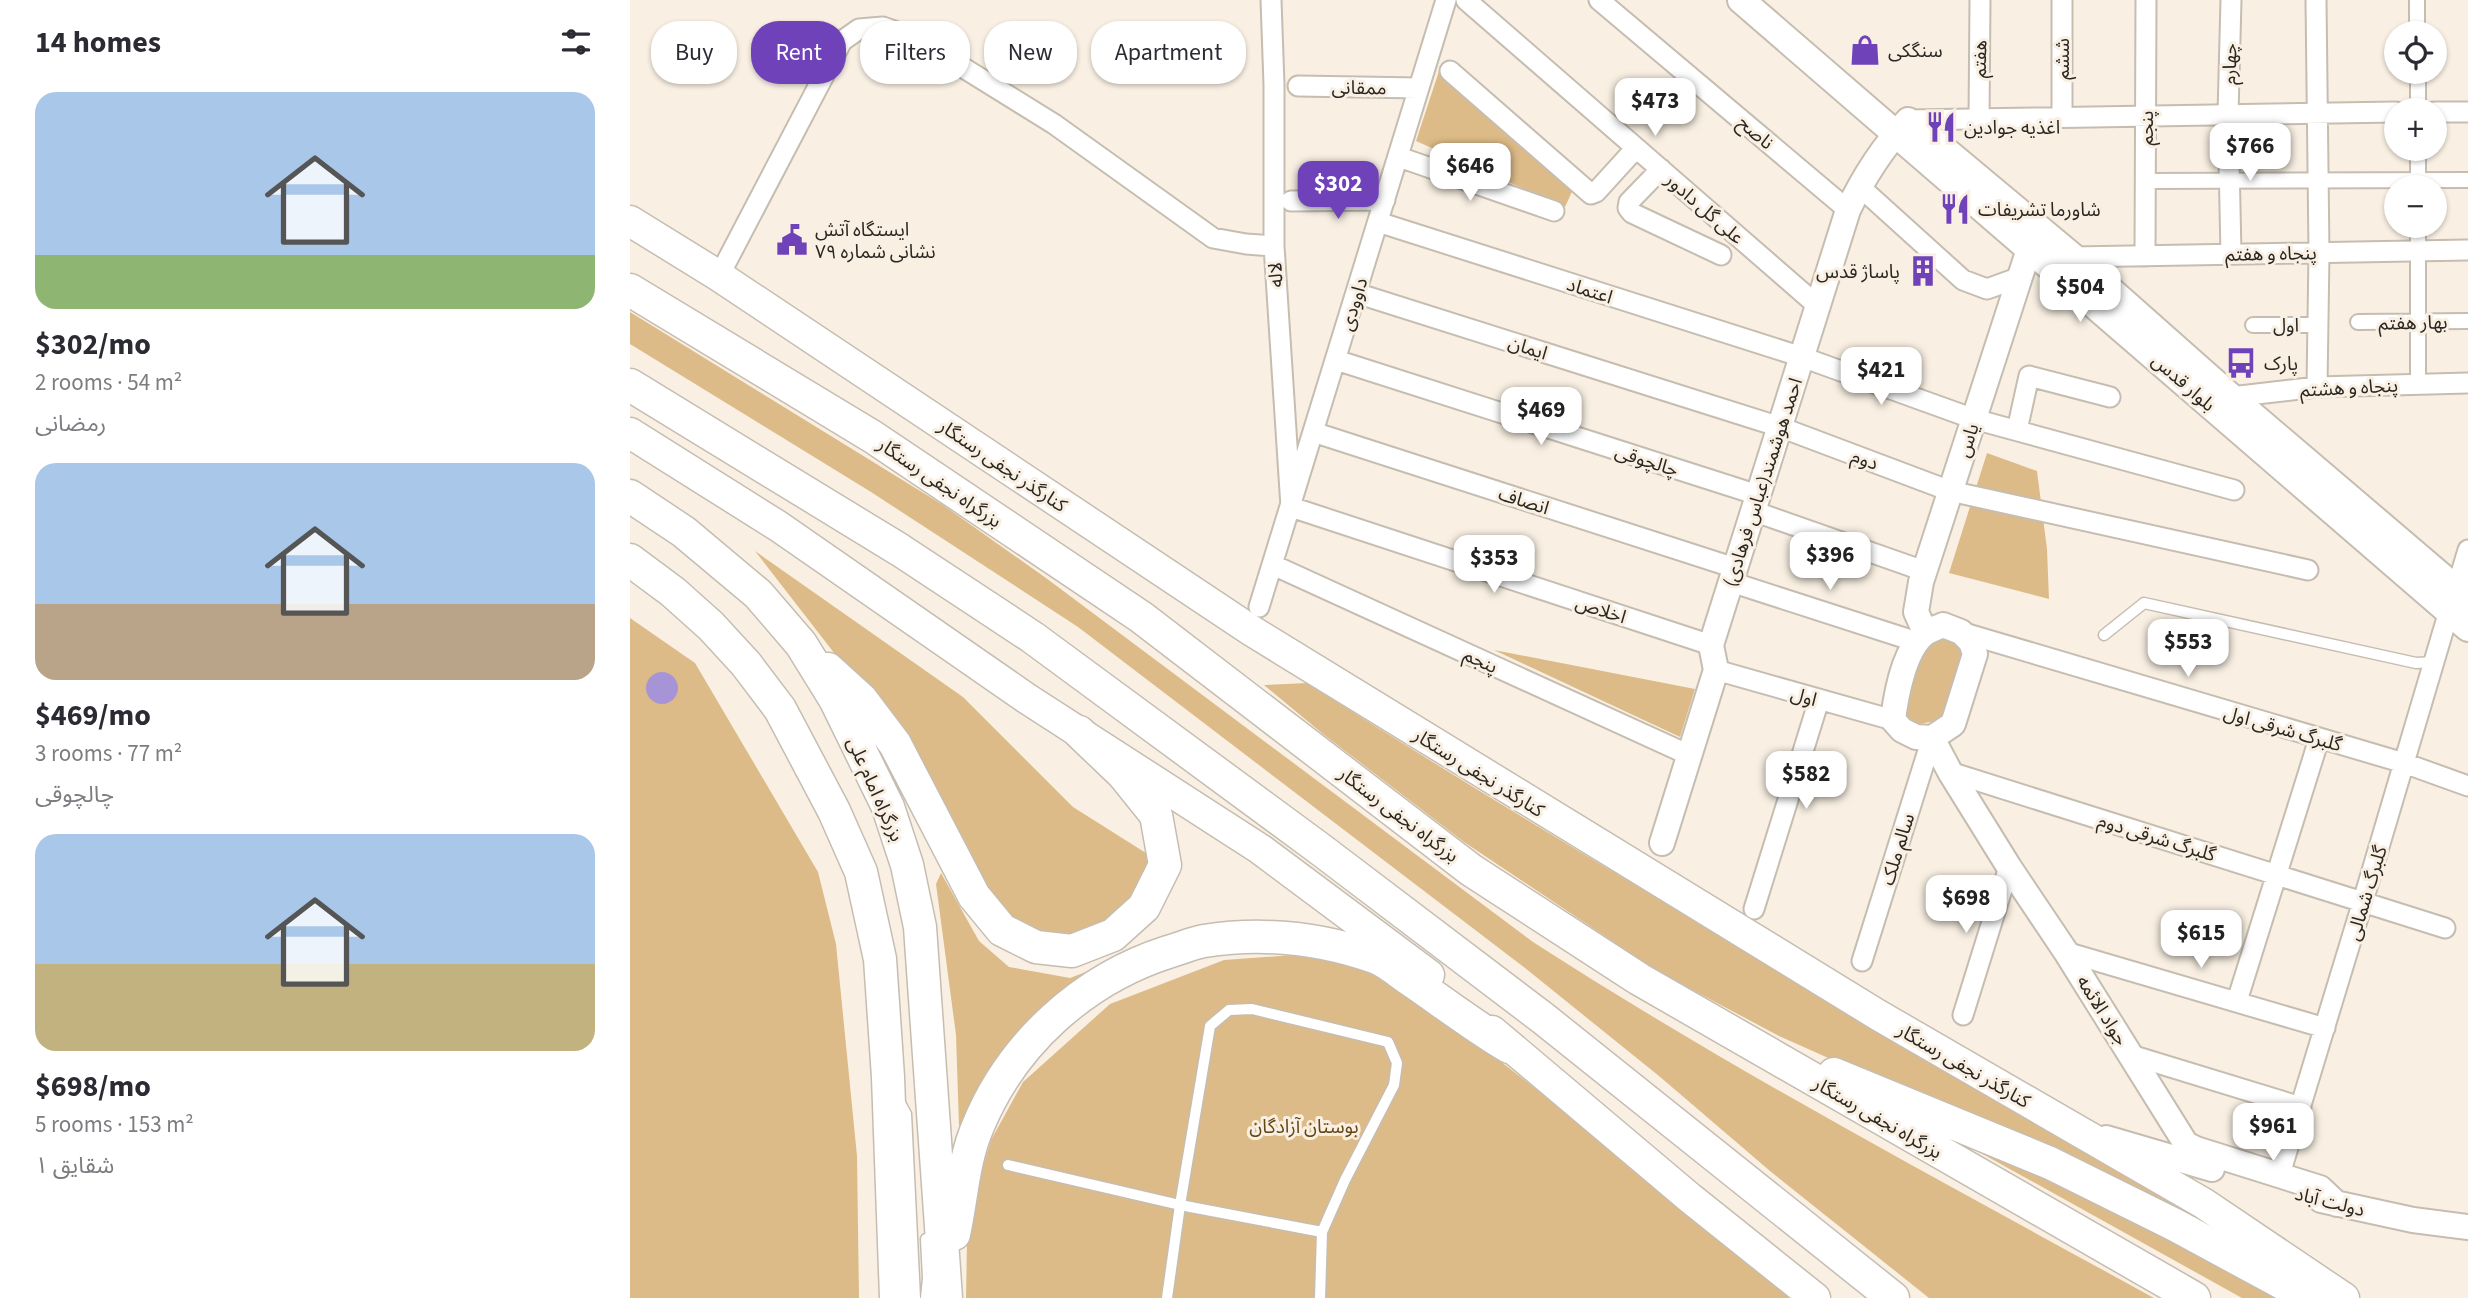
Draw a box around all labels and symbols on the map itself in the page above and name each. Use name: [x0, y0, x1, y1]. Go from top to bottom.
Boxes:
shop icon: سنگکی: [1848, 33, 1882, 67]
place label: سنگکی: [1888, 38, 1943, 65]
street label: ششم: [2050, 38, 2077, 80]
street label: هفتم: [1967, 40, 1994, 78]
street label: چهارم: [2217, 43, 2244, 85]
street label: ممقانی: [1331, 75, 1387, 102]
pin: $473: [1614, 78, 1696, 138]
street label: ناصح: [1731, 110, 1779, 156]
restaurant icon: اغذیه جوادین: [1924, 110, 1958, 144]
street label: پنجم: [2134, 111, 2161, 145]
place label: اغذیه جوادین: [1964, 115, 2060, 142]
pin: $766: [2209, 124, 2291, 183]
pin: $646: [1429, 144, 1511, 203]
pin: $302: [1297, 162, 1379, 221]
street label: علی گل دادور: [1658, 167, 1749, 251]
restaurant icon: شاورما تشریفات: [1938, 192, 1972, 226]
place label: شاورما تشریفات: [1978, 197, 2101, 224]
place label: ایستگاه آتش نشانی شماره ۷۹: [815, 217, 936, 266]
public building icon: ایستگاه آتش نشانی شماره ۷۹: [775, 223, 809, 257]
street label: پنجاه و هفتم: [2225, 240, 2317, 269]
building icon: پاساژ قدس: [1906, 254, 1940, 288]
place label: پاساژ قدس: [1816, 259, 1900, 286]
street label: لاله: [1262, 261, 1291, 288]
pin: $504: [2039, 264, 2121, 324]
street label: اعتماد: [1563, 271, 1616, 311]
street label: داوودی: [1334, 275, 1375, 334]
street label: بهار هفتم: [2378, 309, 2448, 338]
street label: اول: [2273, 313, 2299, 340]
street label: ایمان: [1504, 329, 1551, 367]
bus stop icon: پارک: [2224, 346, 2258, 380]
pin: $421: [1840, 348, 1922, 407]
street label: بلوار قدس: [2145, 348, 2221, 418]
place label: پارک: [2264, 351, 2298, 378]
street label: پنجاه و هشتم: [2299, 372, 2399, 405]
street label: احمد هوشمند(عباس فرهادی): [1717, 375, 1810, 590]
pin: $469: [1500, 388, 1582, 447]
street label: کنارگذر نجفی رستگار: [932, 413, 1073, 520]
street label: یاس: [1950, 420, 1987, 461]
street label: بزرگراه نجفی رستگار: [871, 431, 1007, 535]
street label: چالچوقی: [1611, 439, 1682, 484]
street label: دوم: [1847, 443, 1882, 478]
street label: انصاف: [1495, 481, 1552, 522]
pin: $396: [1789, 532, 1871, 592]
pin: $353: [1453, 536, 1535, 595]
street label: اخلاص: [1572, 590, 1629, 631]
pin: $553: [2147, 620, 2229, 679]
street label: پنجم: [1459, 642, 1502, 681]
street label: اول: [1787, 681, 1820, 714]
street label: گلبرگ شرقی اول: [2220, 700, 2346, 760]
street label: کنارگذر نجفی رستگار: [1407, 722, 1550, 825]
street label: بزرگراه امام علی: [840, 733, 910, 846]
pin: $582: [1765, 752, 1847, 811]
street label: بزرگراه نجفی رستگار: [1331, 760, 1464, 870]
street label: گلبرگ شرقی دوم: [2094, 808, 2220, 870]
street label: سالم ملک: [1875, 810, 1922, 889]
street label: گلبرگ شمالی: [2340, 842, 2395, 944]
pin: $698: [1925, 876, 2007, 935]
pin: $615: [2160, 911, 2242, 970]
street label: جواد الائمه: [2069, 970, 2134, 1051]
street label: کنارگذر نجفی رستگار: [1891, 1017, 2036, 1116]
street label: بزرگراه نجفی رستگار: [1807, 1070, 1947, 1166]
pin: $961: [2232, 1104, 2314, 1163]
park label: بوستان آزادگان: [1249, 1114, 1359, 1141]
street label: دولت آباد: [2292, 1181, 2367, 1224]

